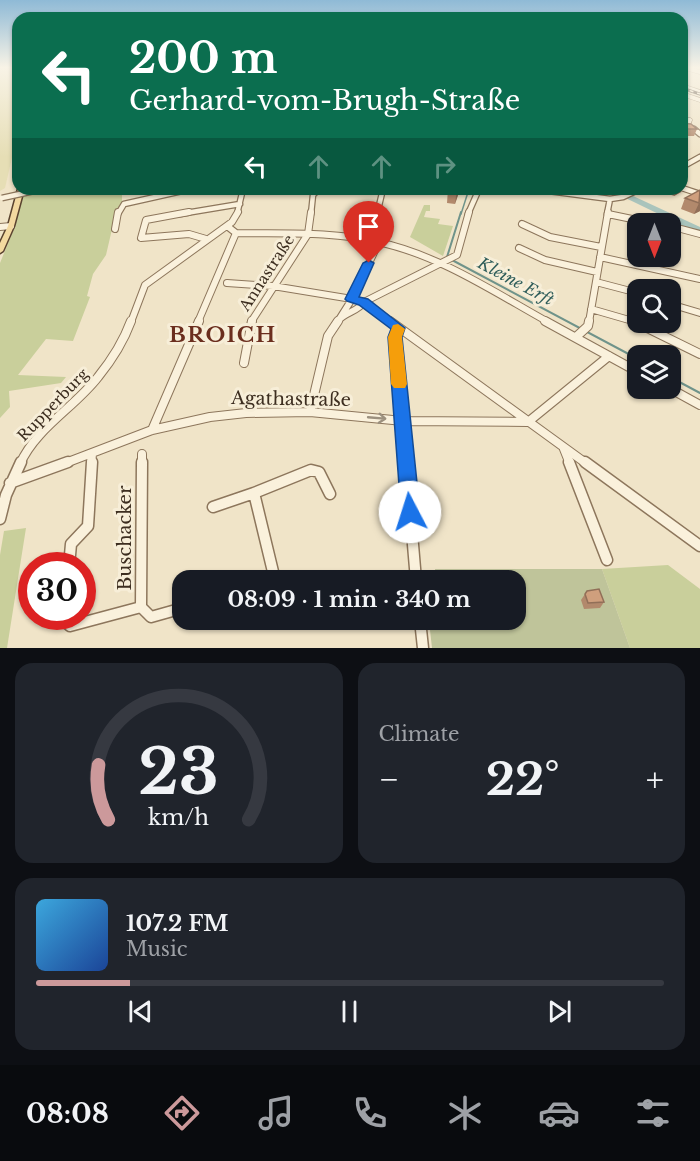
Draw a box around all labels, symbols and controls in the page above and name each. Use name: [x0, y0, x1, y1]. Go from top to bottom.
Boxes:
text: 200 m: [129, 32, 277, 84]
icon: left: [30, 36, 108, 114]
text: Gerhard-vom-Brugh-Straße: [129, 84, 520, 117]
icon: left: [239, 150, 272, 183]
icon: ahead: [302, 150, 335, 183]
icon: ahead: [365, 150, 398, 183]
icon: right: [428, 150, 461, 183]
pin: [343, 201, 394, 263]
icon: arrive: [352, 210, 385, 243]
north arrow: [627, 213, 681, 267]
map controls: [627, 213, 681, 399]
street label: Annastraße: [234, 231, 298, 315]
water label: Kleine Erft: [474, 252, 557, 309]
button: search: [627, 279, 681, 333]
district label: BROICH: [169, 322, 277, 348]
button: layers: [627, 345, 681, 399]
street label: Rupperburg: [13, 364, 93, 445]
street label: Agathastraße: [230, 387, 351, 411]
one-way arrow: [367, 413, 387, 424]
position arrow: [378, 480, 442, 544]
street label: Buschacker: [114, 485, 136, 590]
speed limit sign: 30: [18, 552, 96, 630]
text: 08:09 · 1 min · 340 m: [227, 586, 471, 613]
text: Climate: [379, 722, 459, 746]
text: 23: [139, 733, 219, 811]
text: 22°: [486, 751, 559, 807]
text: −: [379, 759, 399, 800]
text: +: [646, 759, 664, 800]
text: km/h: [148, 804, 209, 831]
text: 107.2 FM: [126, 910, 229, 937]
text: Music: [126, 937, 187, 961]
icon: previous: [124, 995, 157, 1028]
icon: pause: [333, 995, 366, 1028]
icon: next: [543, 995, 576, 1028]
icon: directions: [161, 1092, 203, 1134]
icon: music: [255, 1092, 297, 1134]
icon: phone: [349, 1092, 391, 1134]
icon: climate: [444, 1092, 486, 1134]
icon: car: [538, 1092, 580, 1134]
icon: filters: [632, 1092, 674, 1134]
text: 08:08: [26, 1097, 109, 1130]

